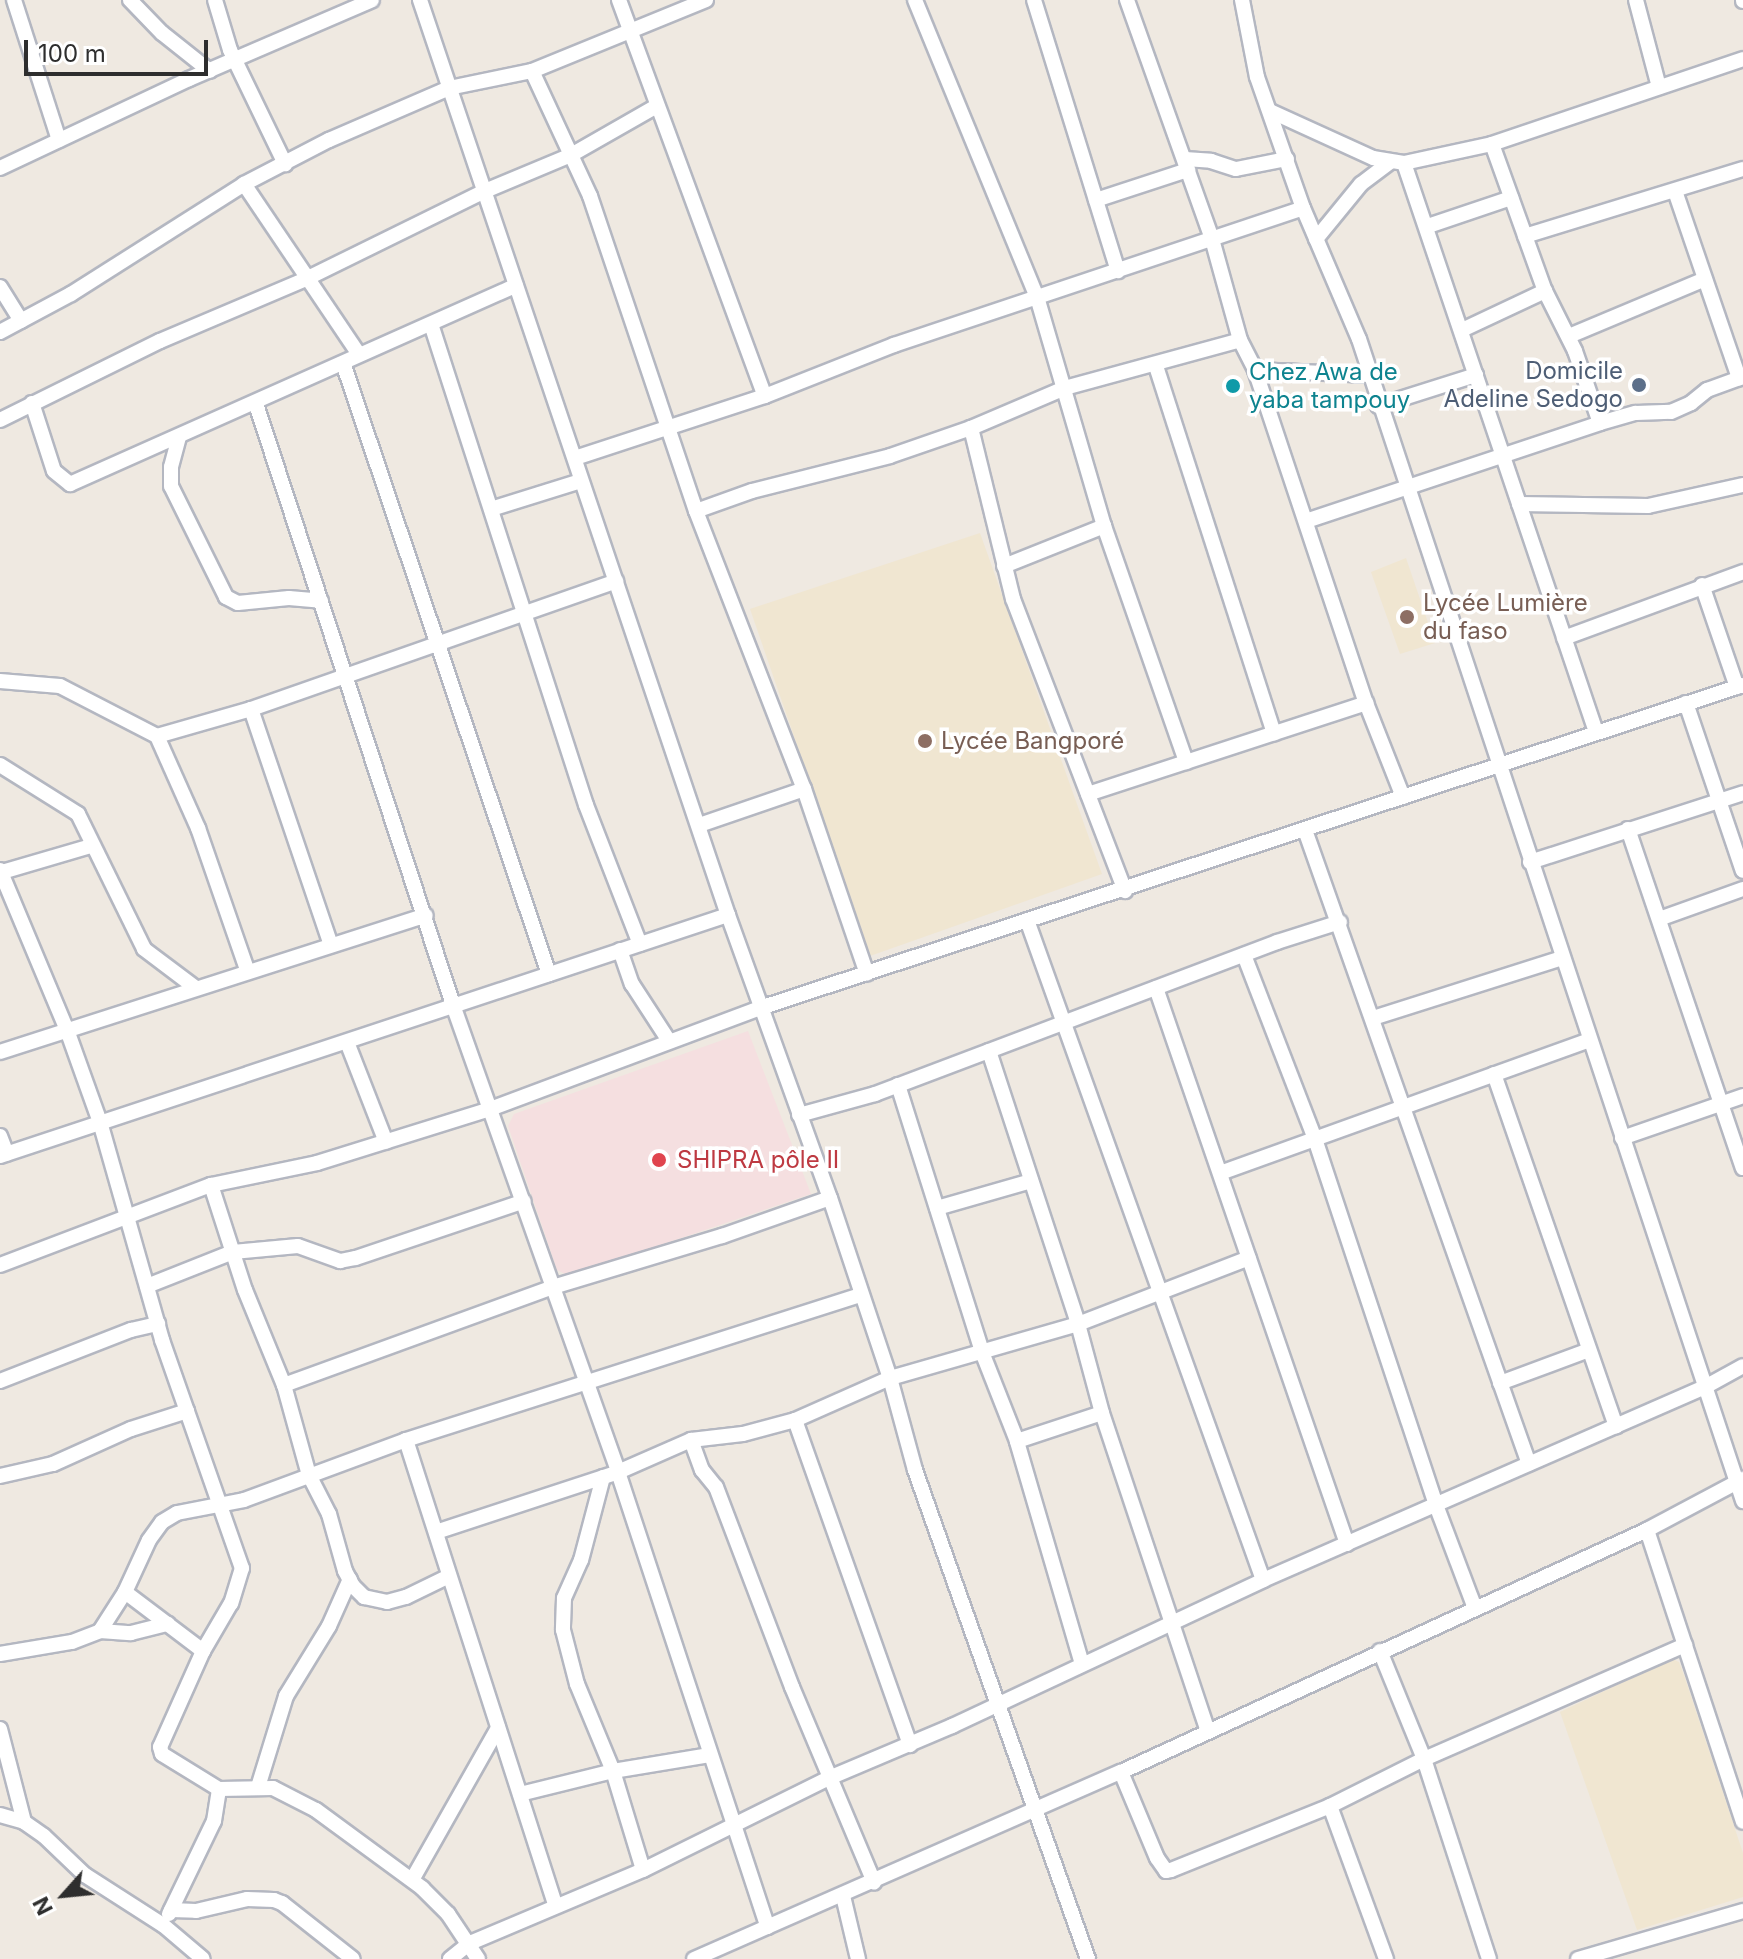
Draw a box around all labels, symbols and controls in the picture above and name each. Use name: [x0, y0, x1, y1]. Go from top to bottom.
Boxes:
scale bar: [28, 24, 212, 74]
text: 100 m: [38, 39, 106, 68]
place label: Domicile Adeline Sedogo: [1444, 357, 1623, 413]
place label: Chez Awa de yaba tampouy: [1249, 358, 1410, 414]
marker: Domicile Adeline Sedogo: [1630, 376, 1648, 394]
marker: Chez Awa de yaba tampouy: [1224, 377, 1242, 395]
place label: Lycée Lumière du faso: [1423, 589, 1588, 645]
marker: Lycée Lumière du faso: [1398, 608, 1416, 626]
place label: Lycée Bangporé: [941, 727, 1124, 755]
marker: Lycée Bangporé: [916, 732, 934, 750]
place label: SHIPRA pôle II: [677, 1146, 839, 1174]
marker: SHIPRA pôle II: [648, 1149, 670, 1171]
north arrow: [24, 1855, 104, 1935]
text: N: [27, 1893, 58, 1919]

